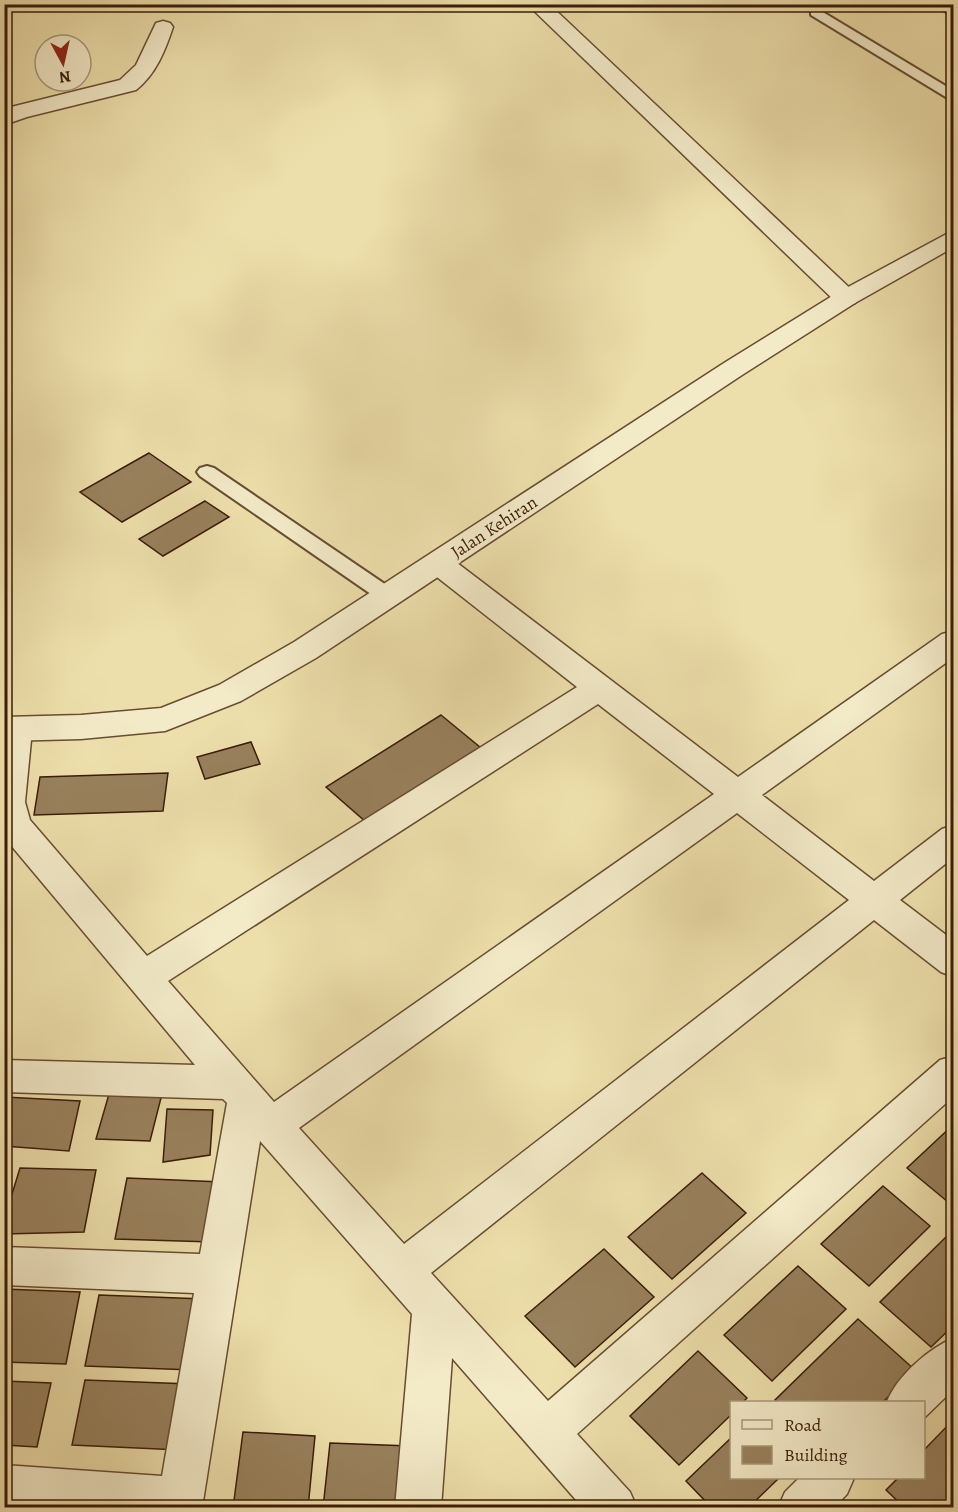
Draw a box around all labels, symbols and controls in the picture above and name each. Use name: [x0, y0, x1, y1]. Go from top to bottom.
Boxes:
north arrow: [33, 33, 93, 93]
text: N: [57, 65, 72, 89]
street label: Jalan Kehiran: [446, 490, 542, 564]
legend: [730, 1401, 925, 1479]
text: Road: [784, 1413, 822, 1437]
text: Building: [784, 1443, 848, 1467]

